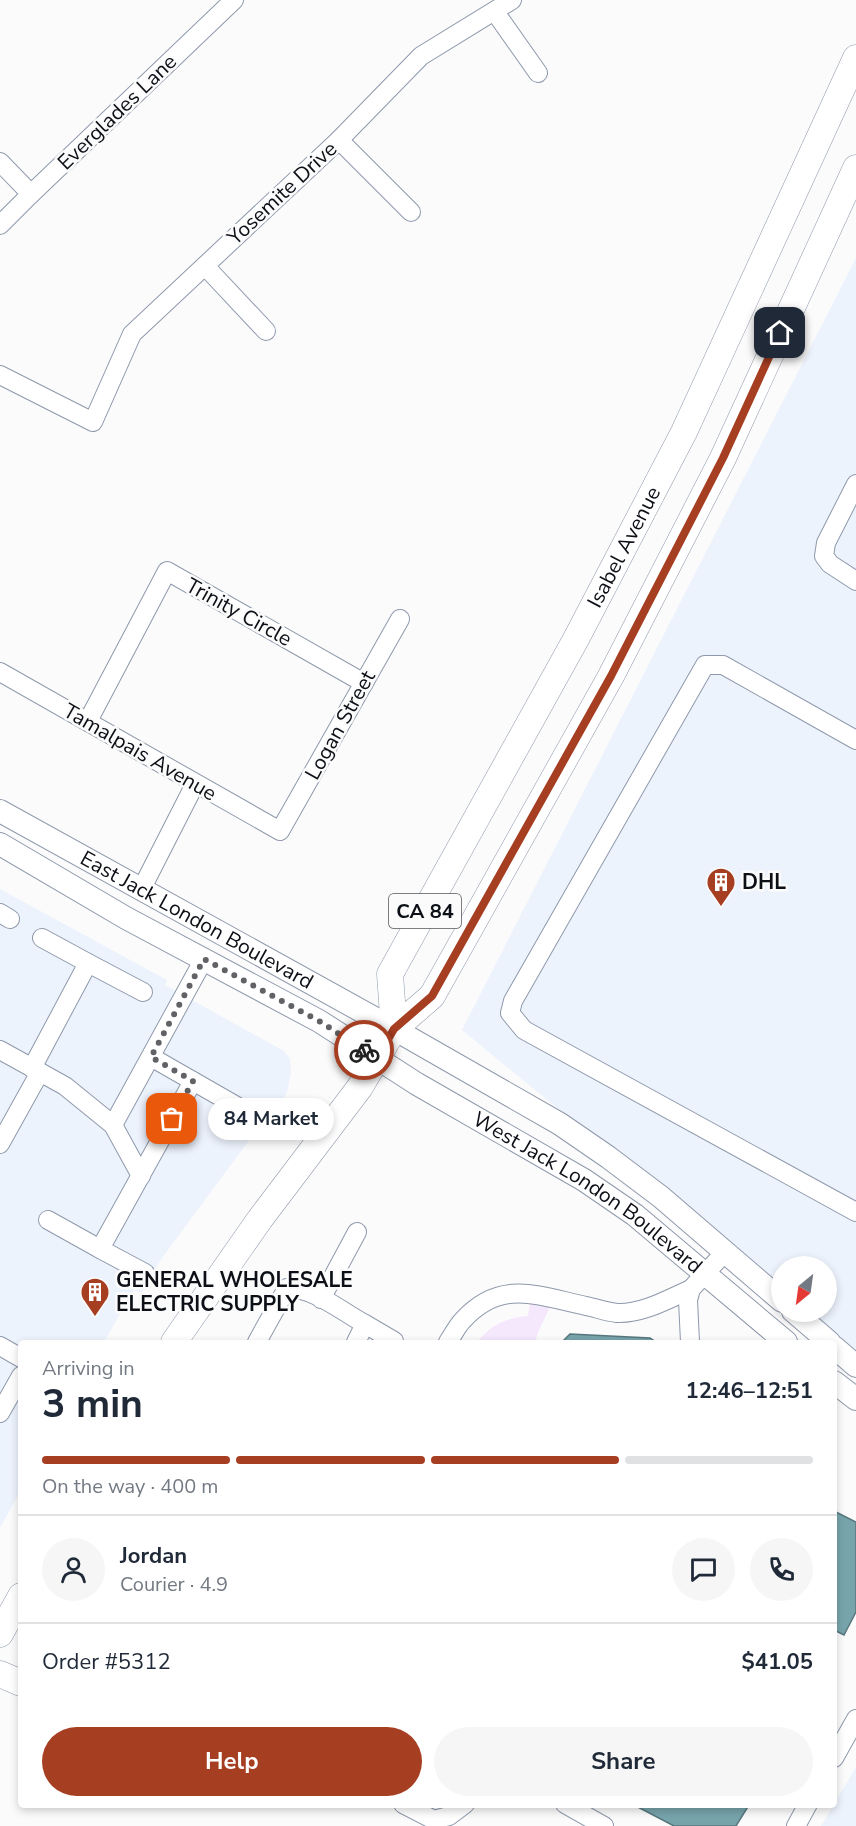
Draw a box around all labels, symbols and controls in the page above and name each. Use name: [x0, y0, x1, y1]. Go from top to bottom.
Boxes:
street label: Everglades Lane: [51, 48, 183, 176]
street label: Yosemite Drive: [220, 135, 343, 252]
pin: [754, 307, 805, 358]
icon: home: [763, 316, 796, 349]
street label: Isabel Avenue: [581, 482, 667, 613]
street label: Trinity Circle: [181, 571, 297, 653]
street label: Logan Street: [298, 665, 382, 785]
street label: Tamalpais Avenue: [58, 697, 222, 807]
street label: East Jack London Boulevard: [75, 844, 318, 996]
building icon: DHL: [705, 866, 737, 908]
place label: DHL: [742, 868, 786, 896]
road number: CA 84: [389, 894, 461, 928]
courier: [334, 1020, 394, 1080]
icon: bike: [348, 1034, 381, 1067]
pin: [146, 1093, 197, 1144]
callout: 84 Market: [208, 1098, 334, 1140]
icon: bag: [155, 1102, 188, 1135]
text: 84 Market: [224, 1105, 318, 1132]
street label: West Jack London Boulevard: [468, 1105, 708, 1280]
north arrow: [771, 1256, 837, 1322]
map controls: [771, 1256, 837, 1322]
place label: GENERAL WHOLESALE ELECTRIC SUPPLY: [116, 1266, 353, 1318]
building icon: GENERAL WHOLESALE ELECTRIC SUPPLY: [79, 1276, 111, 1318]
text: Arriving in: [42, 1355, 135, 1382]
text: 12:46–12:51: [685, 1376, 813, 1406]
text: 3 min: [42, 1378, 143, 1431]
text: On the way · 400 m: [42, 1473, 218, 1500]
button: person: [42, 1538, 105, 1601]
button: chat: [672, 1538, 735, 1601]
button: phone: [750, 1538, 813, 1601]
text: Jordan: [120, 1541, 187, 1571]
text: Courier · 4.9: [120, 1571, 228, 1598]
text: Order #5312: [42, 1647, 171, 1677]
text: $41.05: [742, 1647, 813, 1677]
button: Help: [42, 1727, 422, 1796]
button: Share: [434, 1727, 813, 1796]

